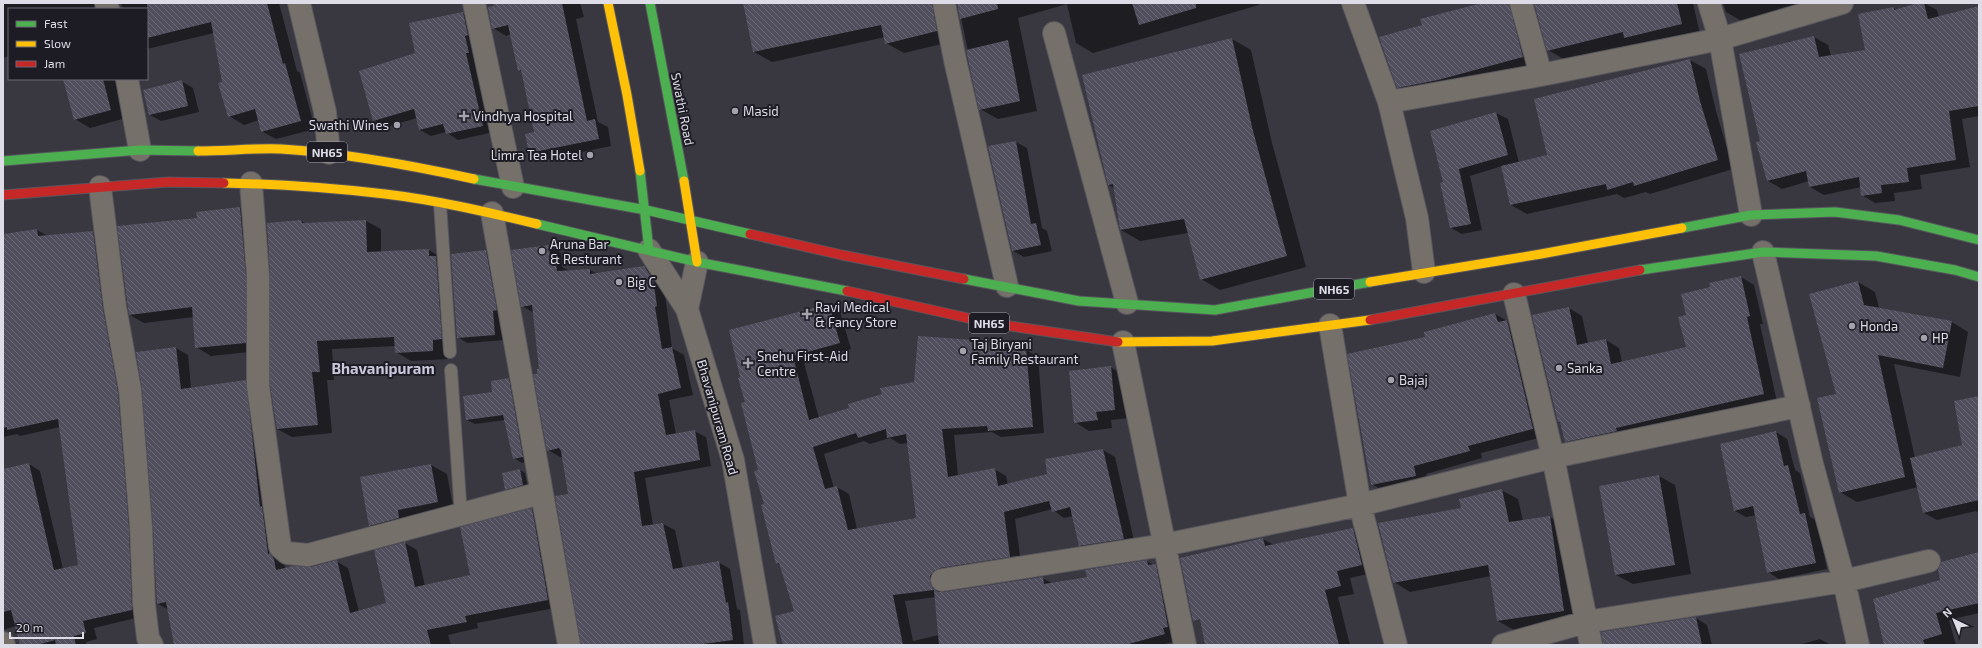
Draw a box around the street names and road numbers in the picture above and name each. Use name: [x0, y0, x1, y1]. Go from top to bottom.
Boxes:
street label: Swathi Road: [668, 71, 698, 147]
road number: NH65: [307, 142, 347, 162]
road number: NH65: [1314, 279, 1354, 299]
road number: NH65: [969, 313, 1009, 333]
street label: Bhavanipuram Road: [694, 358, 742, 476]

